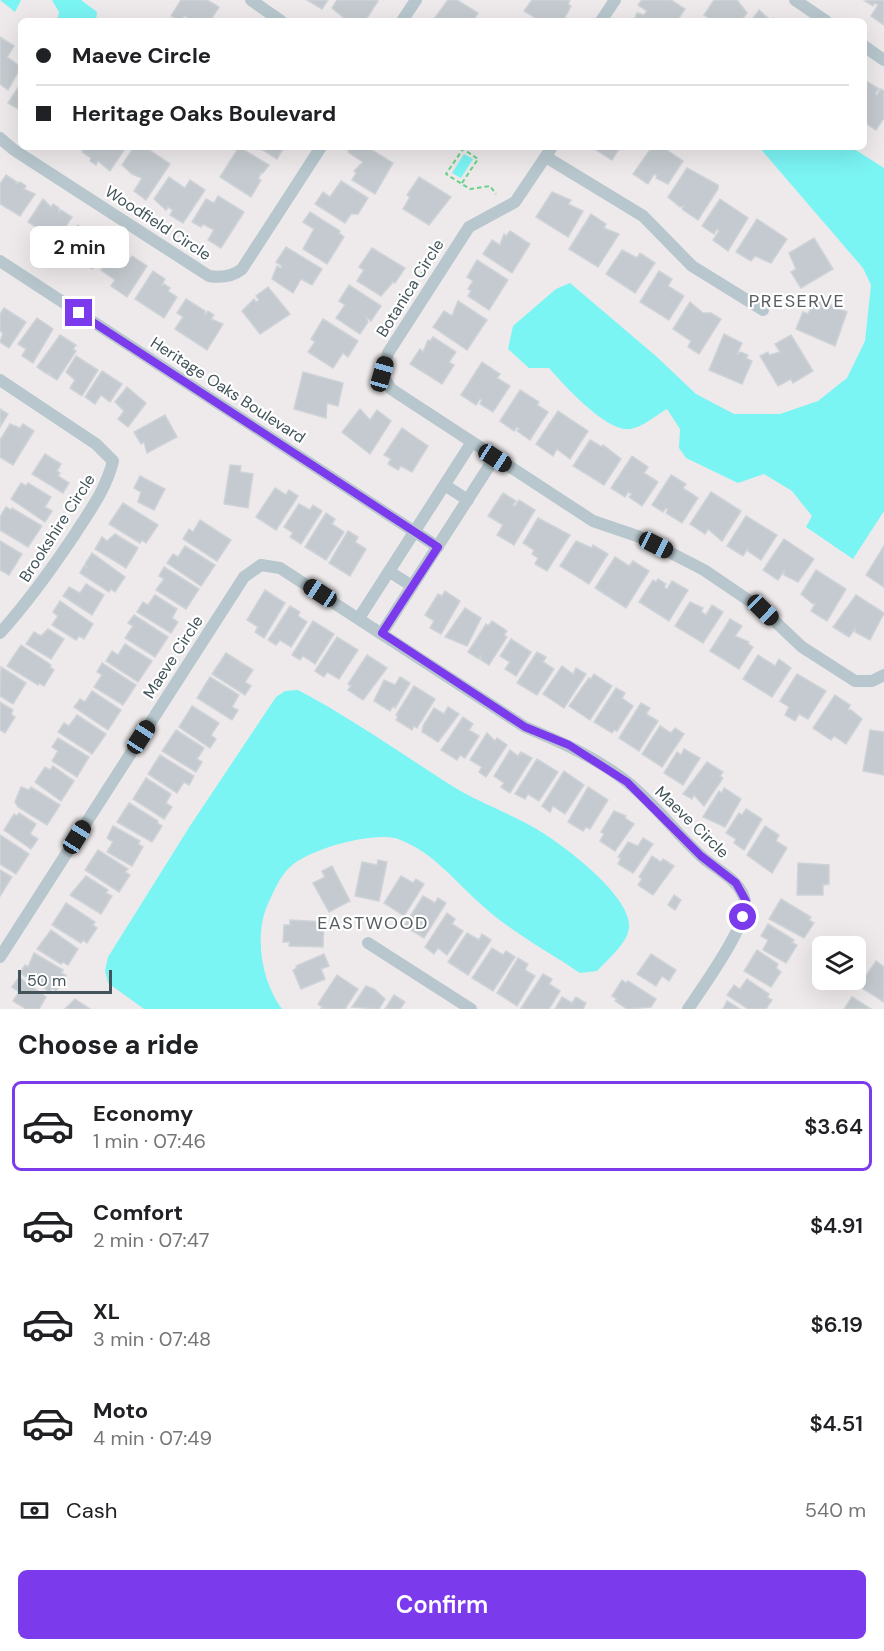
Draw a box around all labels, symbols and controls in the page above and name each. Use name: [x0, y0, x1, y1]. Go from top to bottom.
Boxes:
text: Maeve Circle: [72, 41, 211, 70]
text: Heritage Oaks Boulevard: [72, 99, 336, 128]
street label: Woodfield Circle: [101, 181, 215, 265]
callout: 2 min: [29, 226, 128, 268]
text: 2 min: [53, 234, 106, 260]
street label: Botanica Circle: [372, 235, 448, 341]
district label: PRESERVE: [749, 289, 845, 313]
route end: [65, 299, 92, 326]
street label: Heritage Oaks Boulevard: [147, 332, 309, 448]
car: [368, 354, 396, 394]
car: [475, 441, 515, 475]
street label: Brookshire Circle: [14, 470, 100, 586]
car: [636, 529, 676, 561]
car: [300, 576, 340, 610]
car: [744, 591, 782, 629]
street label: Maeve Circle: [138, 611, 208, 703]
car: [124, 717, 158, 757]
street label: Maeve Circle: [651, 781, 733, 863]
car: [60, 817, 94, 857]
route start: [729, 903, 756, 930]
district label: EASTWOOD: [317, 911, 429, 935]
map controls: [812, 936, 866, 990]
button: layers: [812, 936, 866, 990]
scale bar: [18, 967, 112, 995]
text: 50 m: [27, 970, 66, 991]
text: Choose a ride: [18, 1027, 199, 1062]
icon: car: [21, 1099, 75, 1153]
text: Economy: [93, 1099, 193, 1128]
text: $3.64: [804, 1112, 863, 1141]
text: 1 min · 07:46: [93, 1128, 206, 1154]
icon: car: [21, 1198, 75, 1252]
text: Comfort: [93, 1198, 183, 1227]
text: $4.91: [810, 1211, 863, 1240]
text: 2 min · 07:47: [93, 1227, 209, 1253]
icon: car: [21, 1297, 75, 1351]
text: XL: [93, 1297, 120, 1326]
text: $6.19: [811, 1310, 863, 1339]
text: 3 min · 07:48: [93, 1326, 211, 1352]
icon: car: [21, 1396, 75, 1450]
text: Moto: [93, 1396, 148, 1425]
text: $4.51: [809, 1409, 863, 1438]
text: 4 min · 07:49: [93, 1425, 212, 1451]
icon: cash: [18, 1494, 51, 1527]
text: Cash: [66, 1496, 117, 1525]
text: 540 m: [805, 1497, 866, 1523]
button: Confirm: [18, 1570, 866, 1639]

